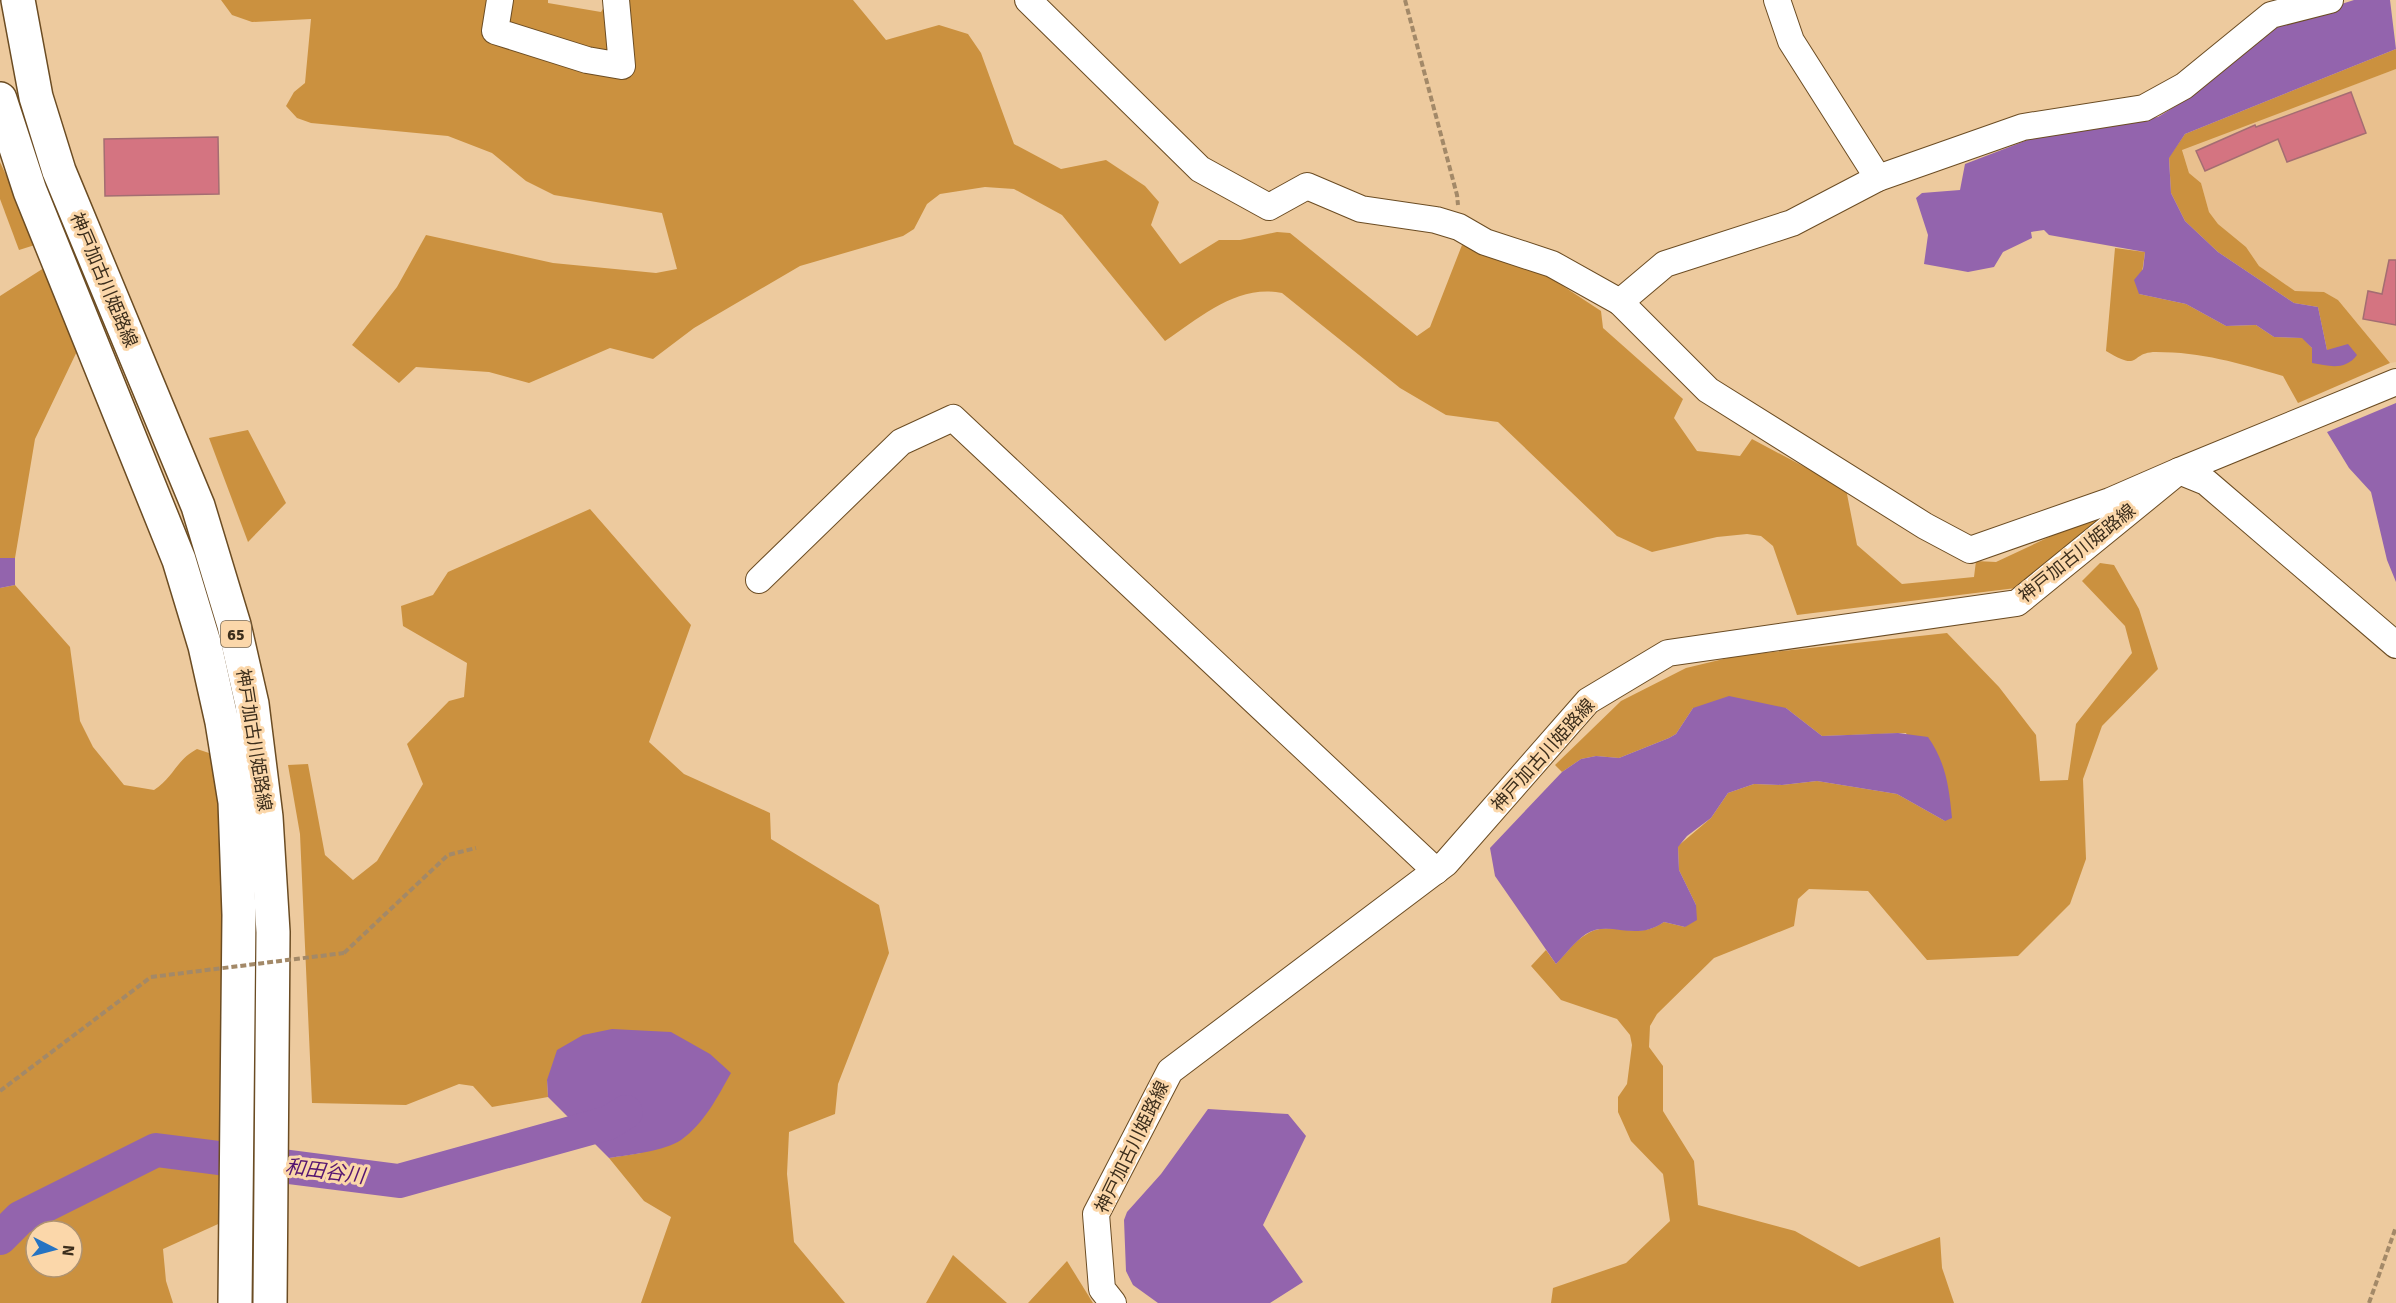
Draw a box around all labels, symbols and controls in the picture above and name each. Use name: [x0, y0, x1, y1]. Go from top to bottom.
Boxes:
street label: 神戸加古川姫路線: [66, 209, 142, 351]
street label: 神戸加古川姫路線: [2014, 499, 2140, 607]
road number: 65: [221, 621, 251, 647]
street label: 神戸加古川姫路線: [232, 667, 276, 813]
street label: 神戸加古川姫路線: [1487, 694, 1599, 816]
street label: 神戸加古川姫路線: [1091, 1077, 1173, 1217]
water label: 和田谷川: [284, 1154, 368, 1189]
north arrow: [24, 1219, 84, 1279]
text: N: [57, 1244, 78, 1257]

